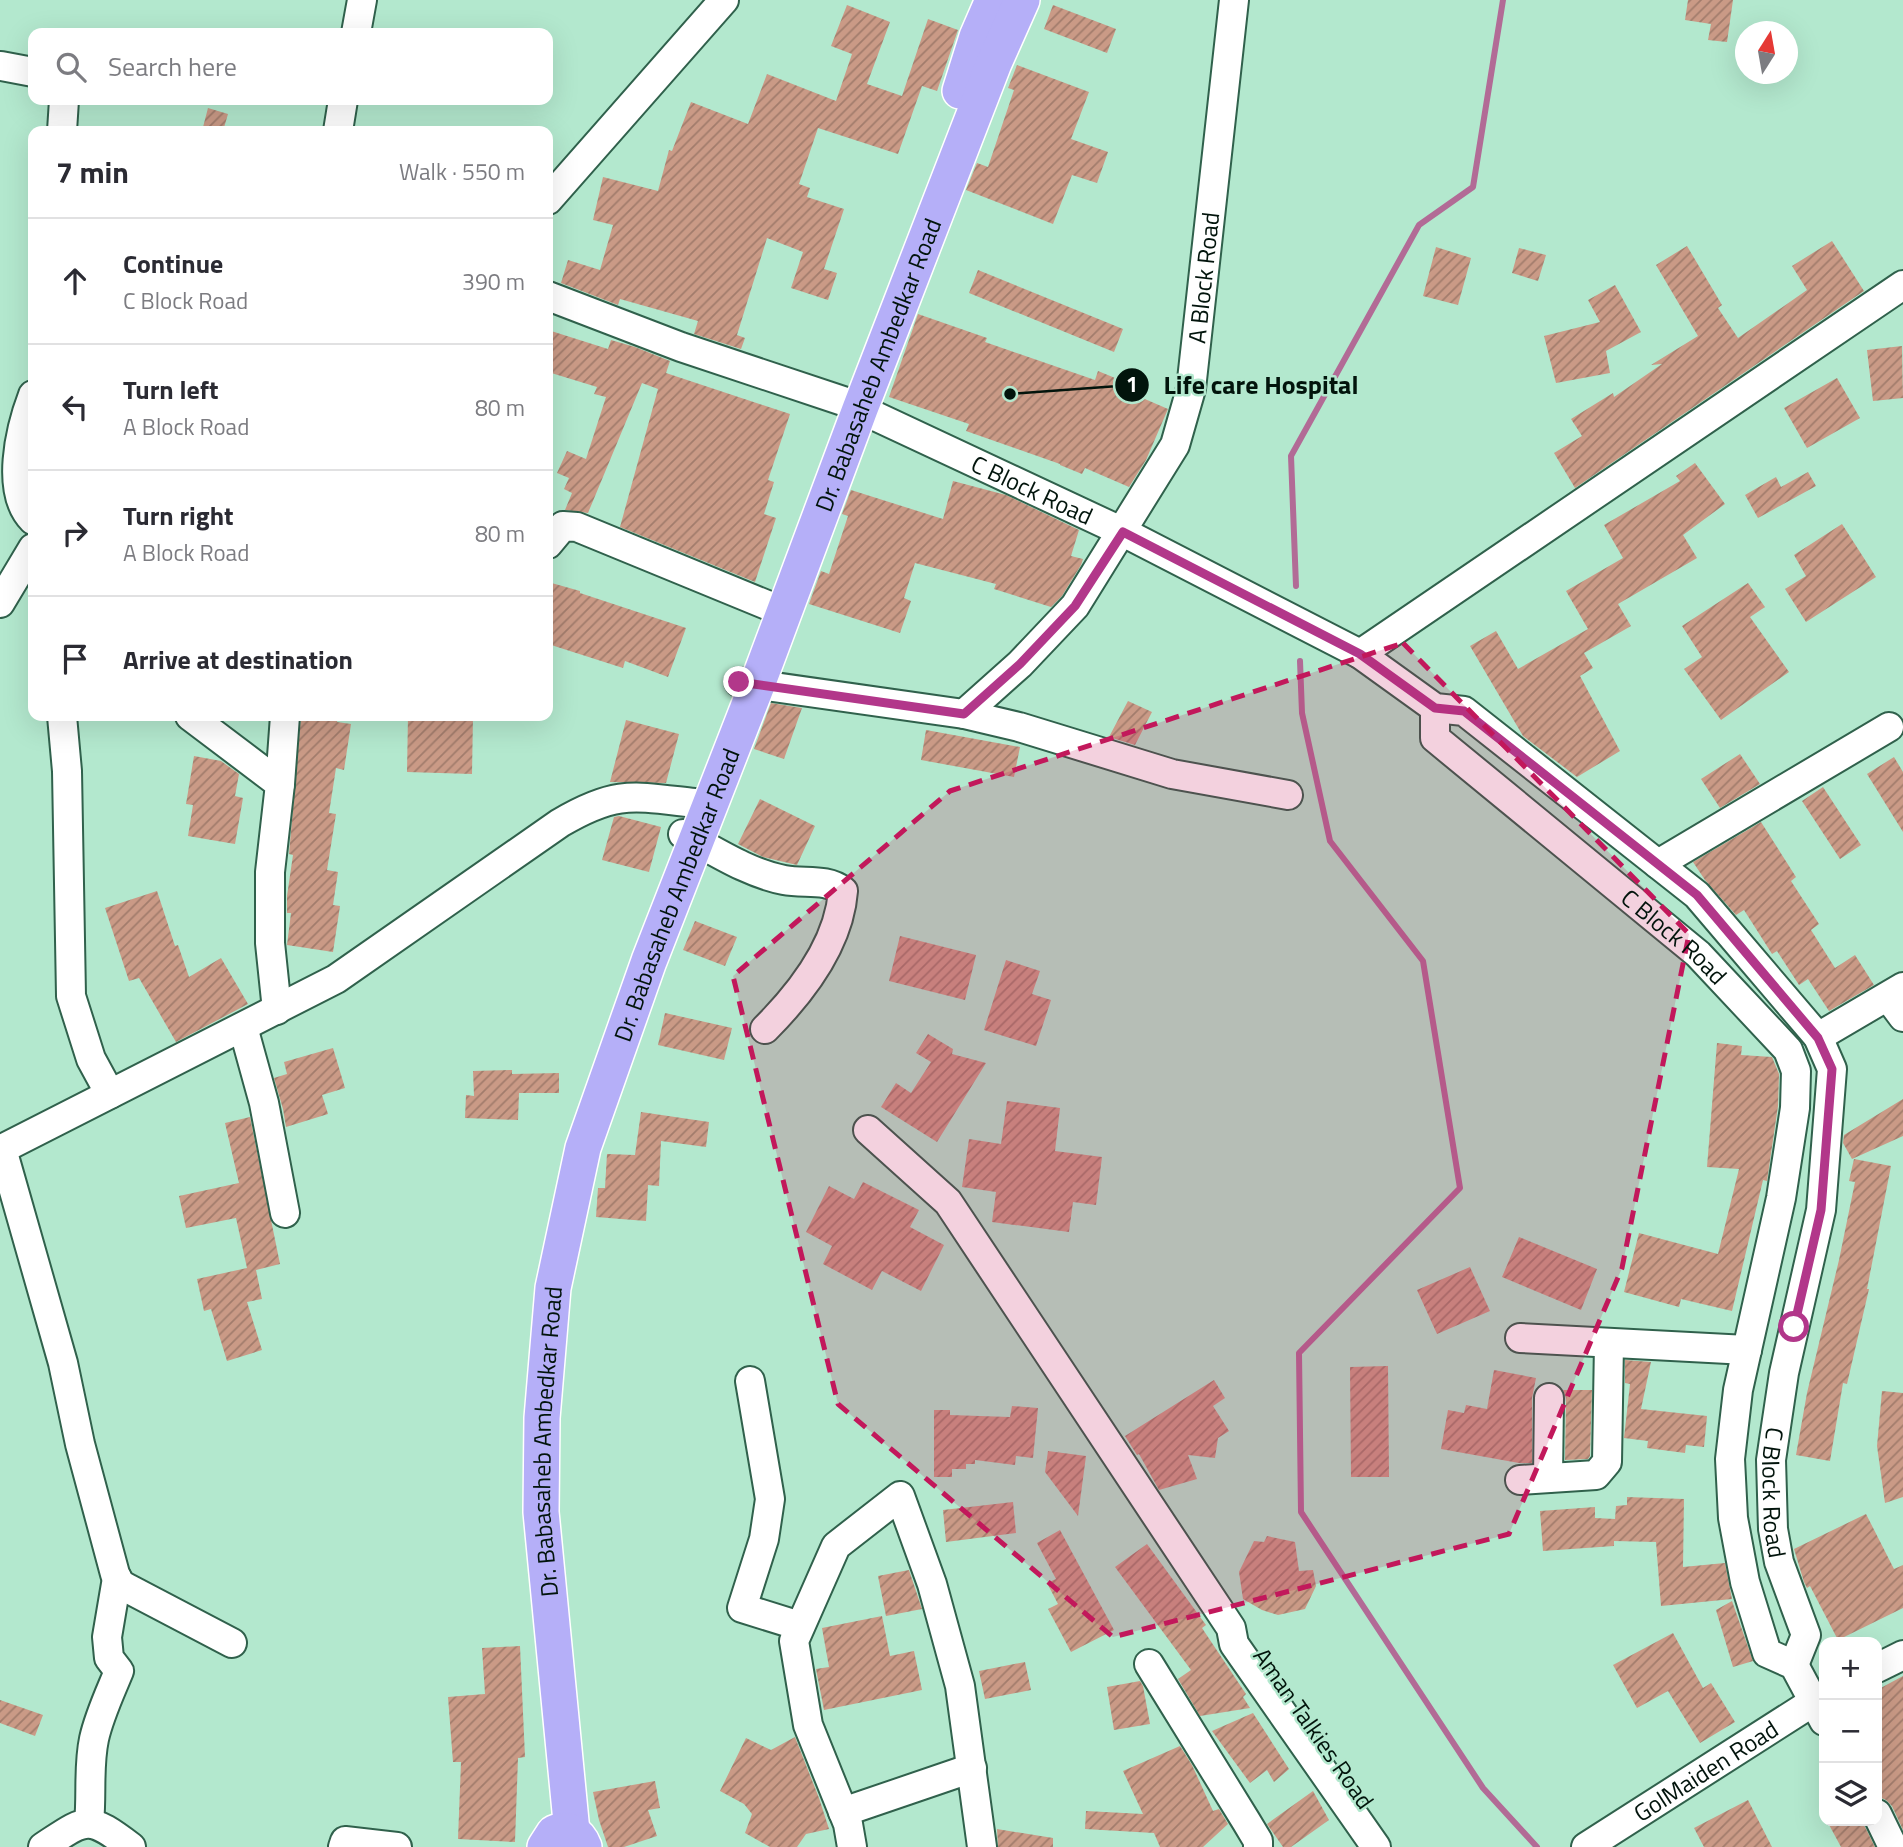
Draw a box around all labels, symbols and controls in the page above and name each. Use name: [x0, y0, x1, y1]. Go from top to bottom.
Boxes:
north arrow: [1735, 21, 1798, 84]
search box: [28, 28, 553, 105]
text: Search here: [108, 47, 237, 86]
icon: search: [52, 48, 90, 86]
text: 7 min: [56, 149, 129, 195]
text: Walk · 550 m: [399, 154, 525, 189]
street label: A Block Road: [1178, 210, 1228, 345]
street label: Dr. Babasaheb Ambedkar Road: [805, 213, 950, 517]
text: Continue: [123, 244, 223, 283]
icon: ahead: [56, 262, 94, 300]
text: 390 m: [462, 264, 525, 299]
text: C Block Road: [123, 283, 248, 318]
callout: Life care Hospital: [1115, 362, 1373, 409]
text: Life care Hospital: [1164, 365, 1358, 404]
text: 1: [1126, 368, 1138, 400]
text: Turn left: [123, 370, 218, 409]
icon: left: [56, 388, 94, 426]
text: 80 m: [475, 390, 525, 425]
text: A Block Road: [123, 409, 249, 444]
street label: C Block Road: [965, 445, 1099, 533]
text: Turn right: [123, 496, 234, 535]
icon: right: [56, 514, 94, 552]
text: 80 m: [475, 516, 525, 551]
text: A Block Road: [123, 535, 249, 570]
icon: arrive: [56, 640, 94, 678]
text: Arrive at destination: [123, 640, 353, 679]
route end: [723, 666, 754, 697]
street label: Dr. Babasaheb Ambedkar Road: [604, 743, 749, 1046]
street label: C Block Road: [1613, 880, 1736, 993]
street label: Dr. Babasaheb Ambedkar Road: [523, 1285, 571, 1599]
route start: [1778, 1311, 1809, 1342]
street label: C Block Road: [1753, 1425, 1796, 1561]
map controls: [1819, 1637, 1882, 1826]
button: +: [1819, 1637, 1882, 1700]
street label: Aman Talkies Road: [1245, 1640, 1383, 1816]
button: −: [1819, 1700, 1882, 1763]
street label: GolMaiden Road: [1626, 1711, 1785, 1830]
button: layers: [1819, 1763, 1882, 1826]

